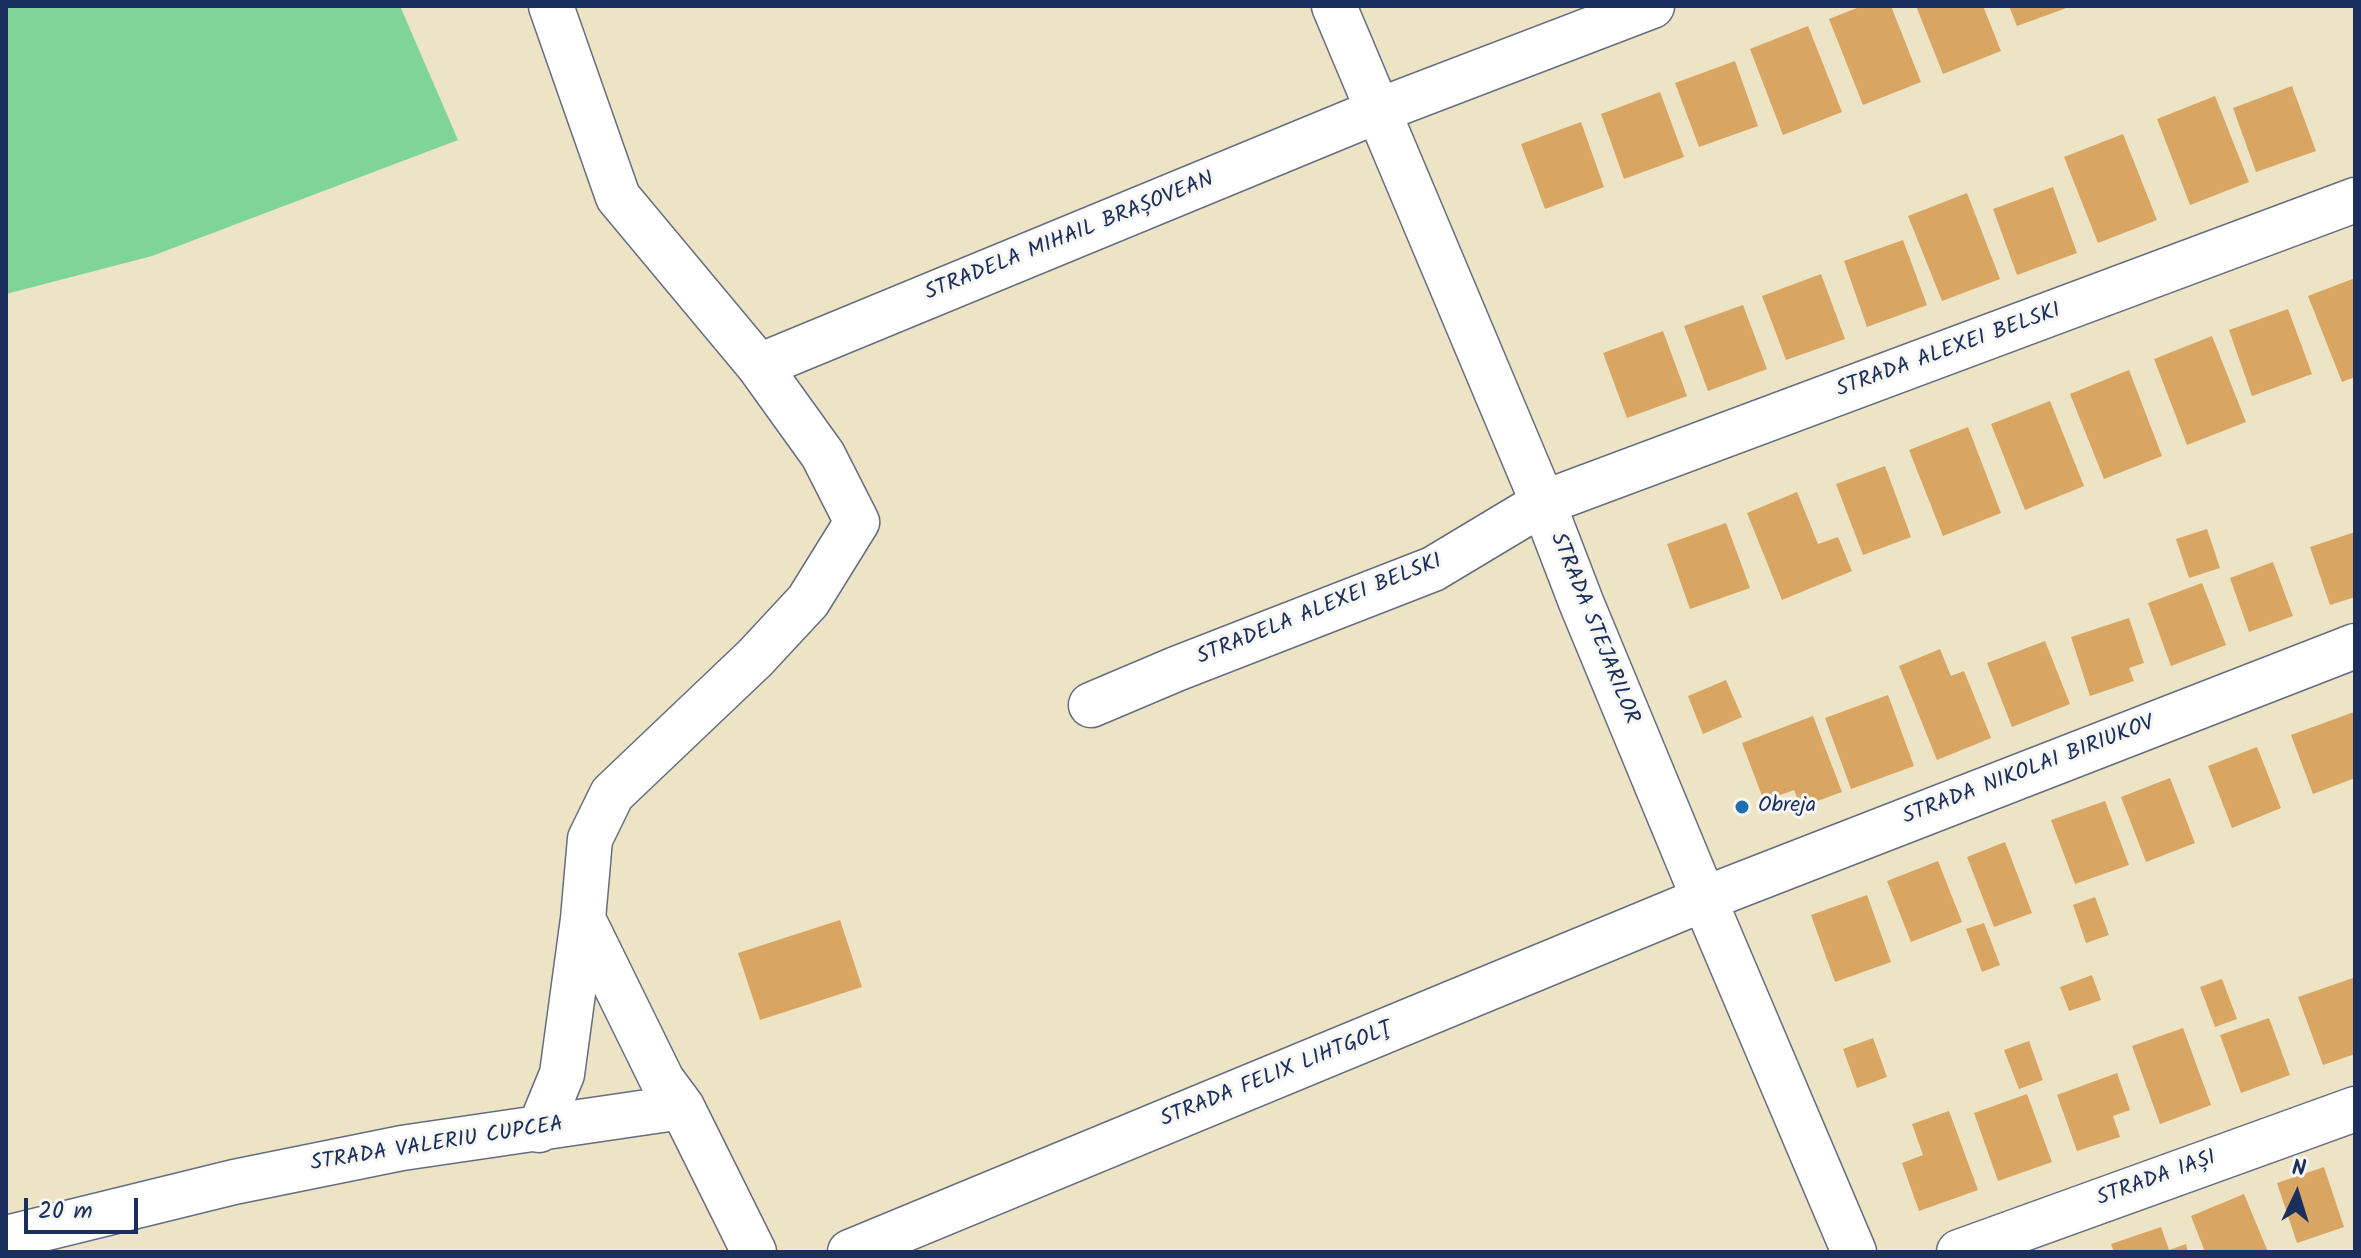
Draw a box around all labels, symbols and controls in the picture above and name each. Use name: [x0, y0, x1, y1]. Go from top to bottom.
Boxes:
street label: STRADELA MIHAIL BRAȘOVEAN: [922, 168, 1218, 308]
street label: STRADA ALEXEI BELSKI: [1833, 299, 2065, 405]
street label: STRADA STEJARILOR: [1543, 529, 1643, 729]
street label: STRADELA ALEXEI BELSKI: [1194, 550, 1446, 672]
street label: STRADA NIKOLAI BIRIUKOV: [1900, 712, 2158, 832]
place label: Obreja: [1758, 794, 1816, 820]
marker: Obreja: [1733, 798, 1751, 816]
street label: STRADA FELIX LIHTGOLŢ: [1157, 1017, 1397, 1135]
street label: STRADA VALERIU CUPCEA: [309, 1113, 565, 1179]
street label: STRADA IAȘI: [2094, 1146, 2220, 1214]
text: N: [2291, 1152, 2307, 1188]
north arrow: [2257, 1154, 2337, 1234]
scale bar: [28, 1182, 142, 1232]
text: 20 m: [38, 1192, 93, 1231]

